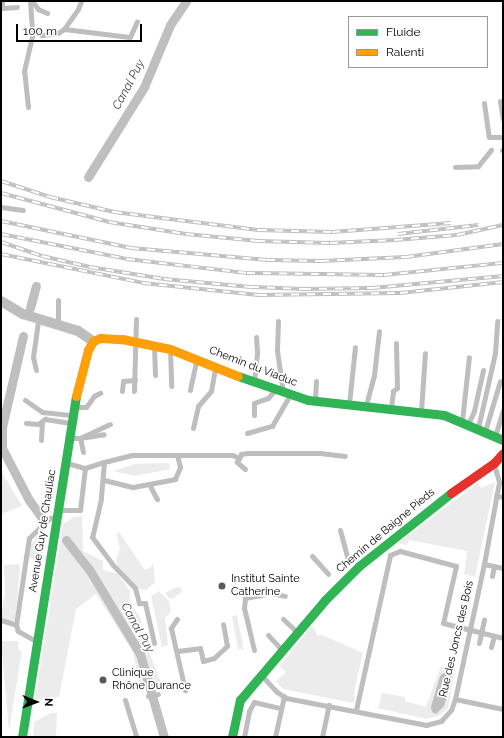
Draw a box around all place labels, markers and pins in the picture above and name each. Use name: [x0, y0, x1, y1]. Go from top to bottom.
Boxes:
place label: Institut Sainte Catherine: [231, 573, 300, 599]
marker: Institut Sainte Catherine: [216, 580, 228, 592]
place label: Clinique Rhône Durance: [112, 667, 191, 693]
marker: Clinique Rhône Durance: [97, 674, 109, 686]

